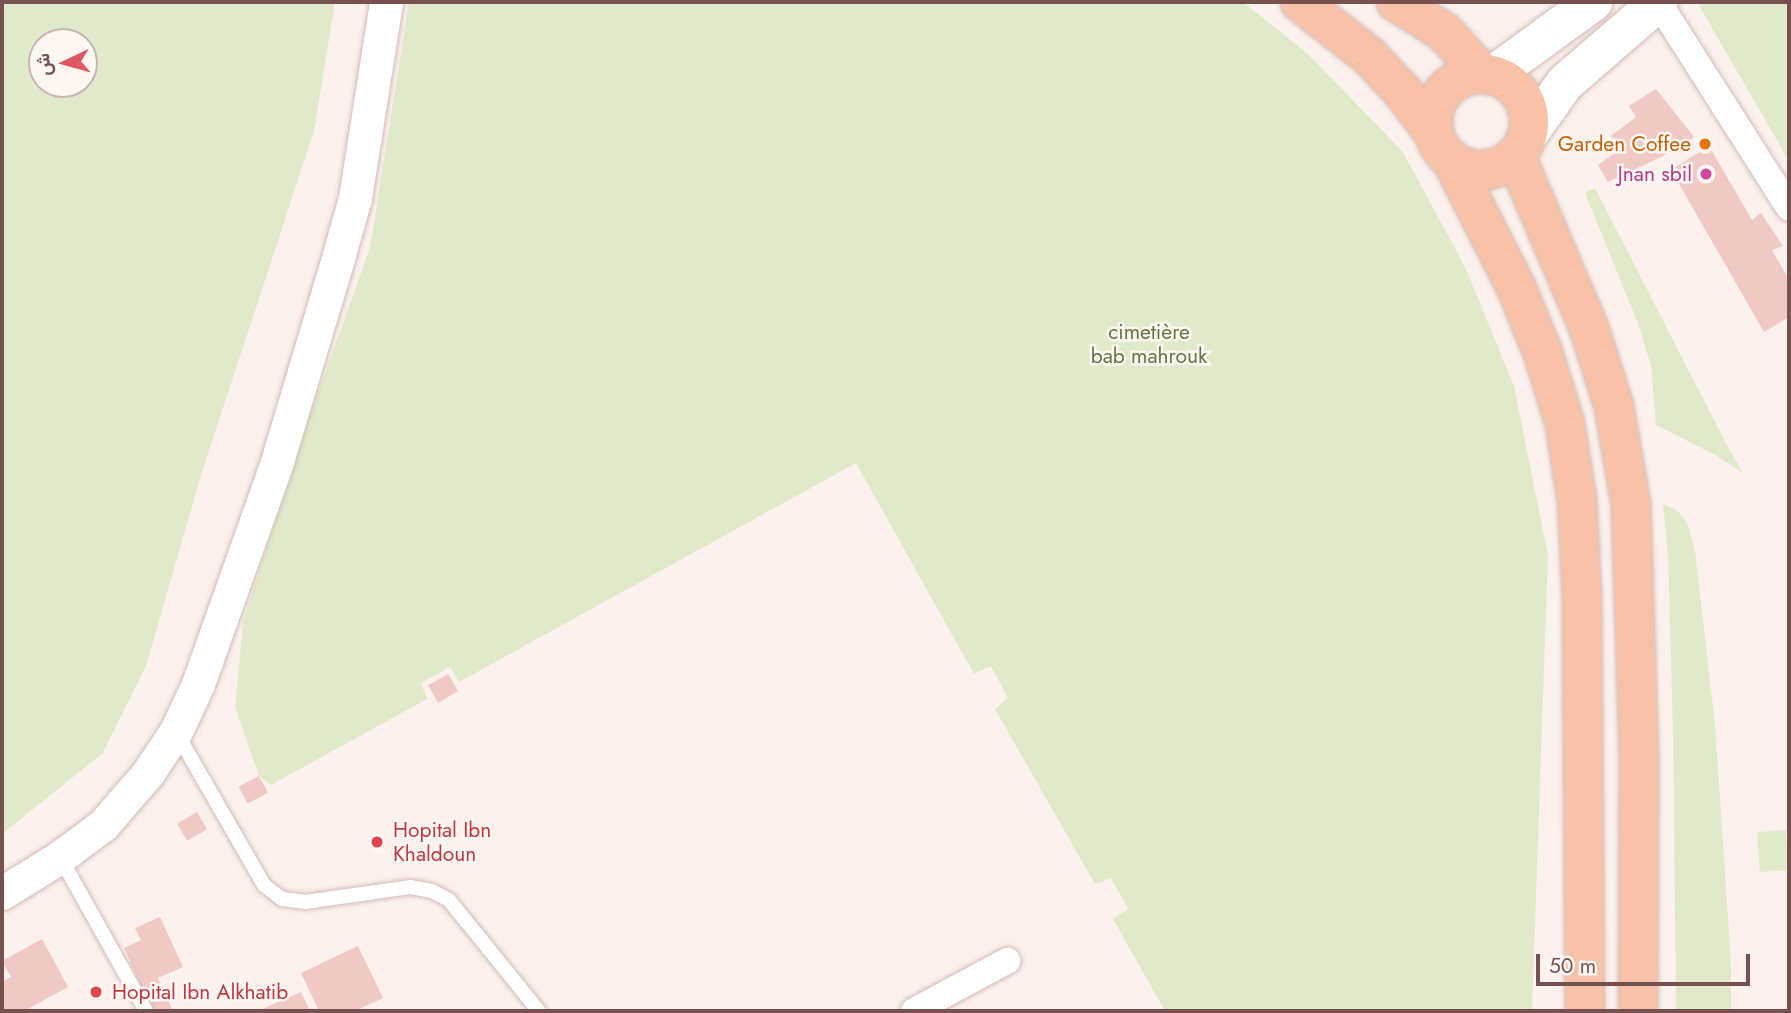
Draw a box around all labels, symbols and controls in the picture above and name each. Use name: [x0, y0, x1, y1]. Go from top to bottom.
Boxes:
north arrow: [28, 28, 98, 98]
text: ش: [29, 52, 58, 77]
place label: Garden Coffee: [1558, 131, 1691, 157]
marker: Garden Coffee: [1697, 136, 1713, 152]
place label: Jnan sbil: [1618, 161, 1692, 187]
marker: Jnan sbil: [1698, 166, 1714, 182]
park label: cimetière bab mahrouk: [1091, 319, 1207, 369]
place label: Hopital Ibn Khaldoun: [393, 817, 491, 867]
marker: Hopital Ibn Khaldoun: [367, 832, 387, 852]
scale bar: [1539, 940, 1752, 984]
text: 50 m: [1549, 951, 1596, 981]
place label: Hopital Ibn Alkhatib: [112, 979, 288, 1005]
marker: Hopital Ibn Alkhatib: [86, 982, 106, 1002]

